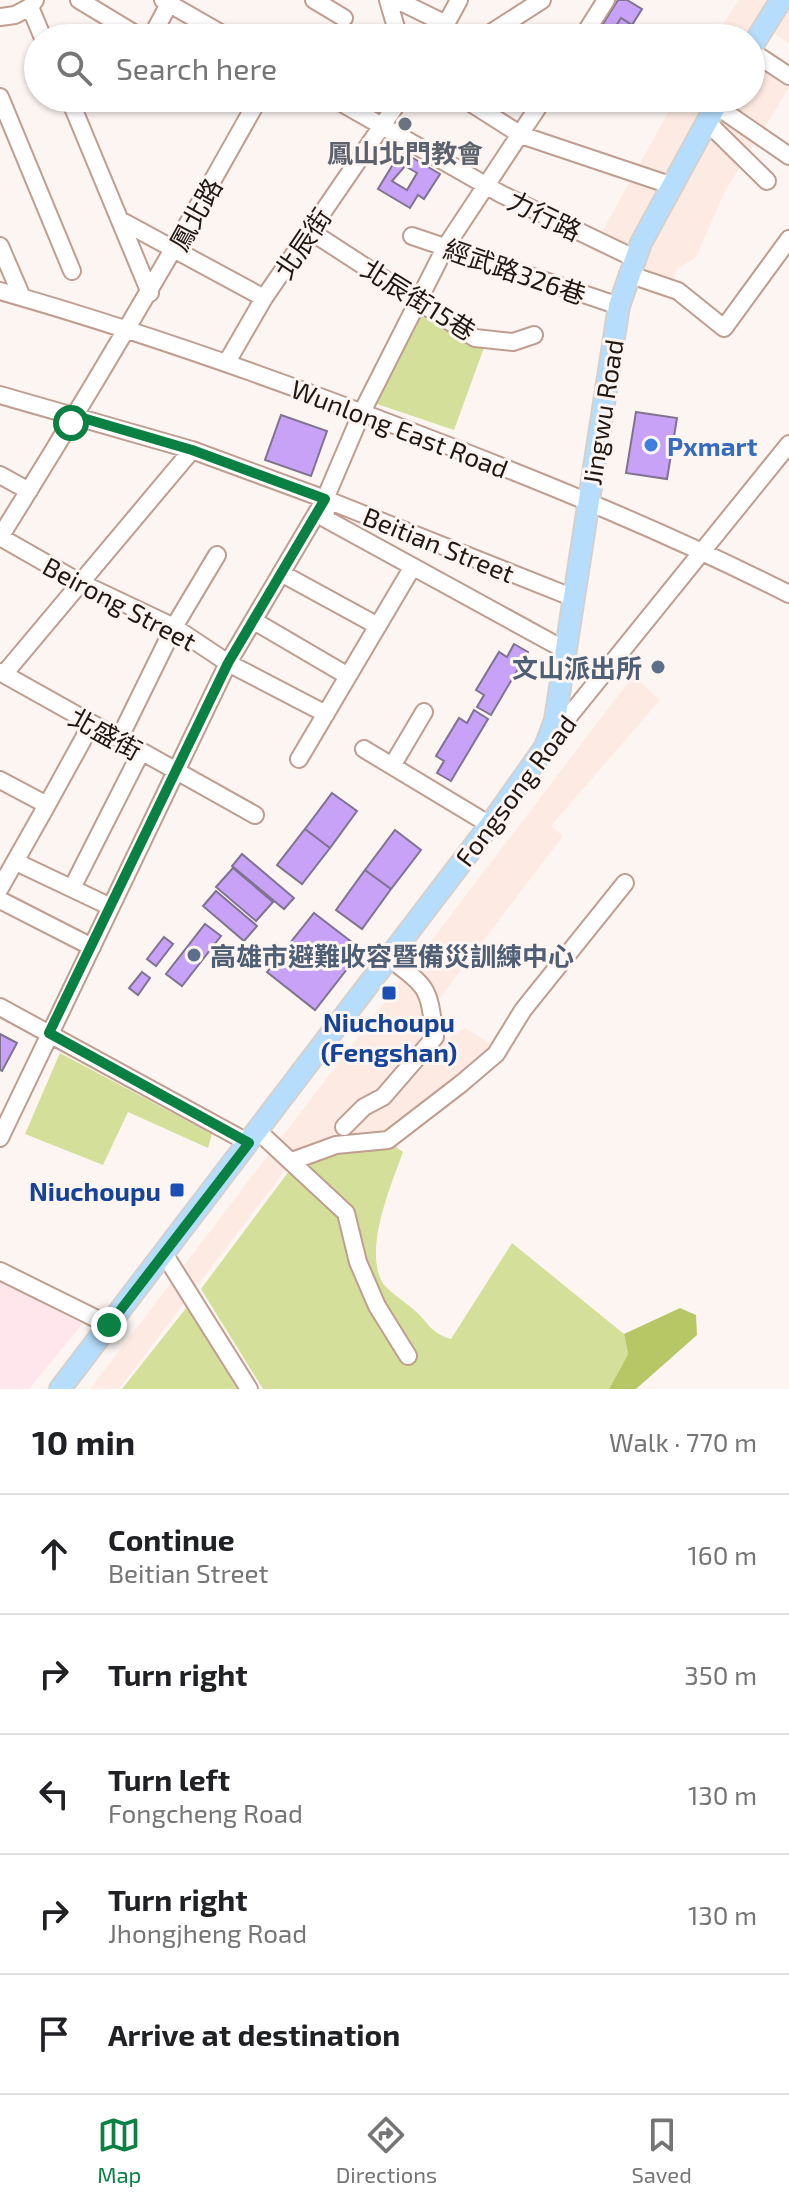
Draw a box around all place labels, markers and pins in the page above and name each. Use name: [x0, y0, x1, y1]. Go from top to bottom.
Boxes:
marker: 鳳山北門教會: [396, 115, 414, 133]
place label: 鳳山北門教會: [327, 137, 483, 168]
place label: Pxmart: [667, 430, 758, 461]
marker: Pxmart: [642, 436, 660, 454]
place label: 文山派出所: [512, 652, 642, 683]
marker: 文山派出所: [649, 658, 667, 676]
place label: 高雄市避難收容暨備災訓練中心: [210, 940, 574, 971]
marker: 高雄市避難收容暨備災訓練中心: [185, 946, 203, 964]
marker: Niuchoupu (Fengshan): [380, 984, 398, 1002]
place label: Niuchoupu (Fengshan): [321, 1006, 457, 1067]
place label: Niuchoupu: [29, 1175, 161, 1206]
marker: Niuchoupu: [168, 1181, 186, 1199]

